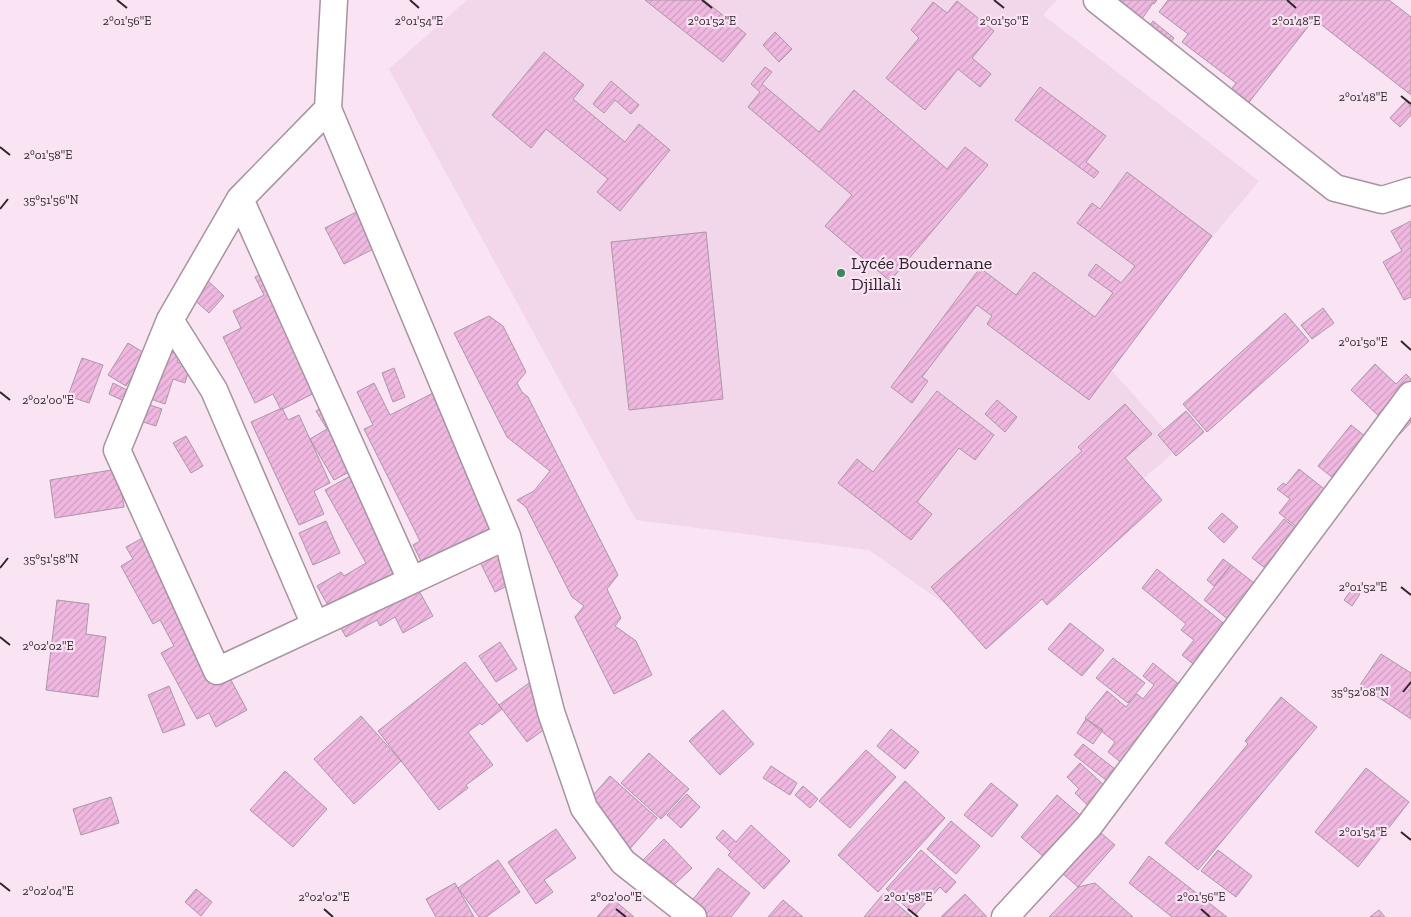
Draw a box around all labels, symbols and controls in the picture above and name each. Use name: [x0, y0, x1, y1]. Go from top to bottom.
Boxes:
text: 2°01'56"E: [103, 14, 151, 28]
text: 2°01'54"E: [395, 14, 443, 28]
text: 2°01'52"E: [688, 14, 736, 28]
text: 2°01'50"E: [979, 14, 1029, 28]
text: 2°01'48"E: [1272, 14, 1320, 28]
text: 2°01'48"E: [1339, 90, 1387, 104]
text: 2°01'58"E: [24, 148, 72, 162]
text: 35°51'56"N: [23, 193, 79, 207]
place label: Lycée Boudernane Djillali: [851, 252, 992, 295]
marker: Lycée Boudernane Djillali: [835, 267, 847, 279]
text: 2°01'50"E: [1338, 335, 1388, 349]
text: 2°02'00"E: [22, 393, 74, 407]
text: 35°51'58"N: [23, 552, 79, 566]
text: 2°01'52"E: [1339, 580, 1387, 594]
text: 2°02'02"E: [23, 639, 73, 653]
text: 35°52'08"N: [1331, 685, 1389, 699]
text: 2°01'54"E: [1339, 825, 1387, 839]
text: 2°02'04"E: [23, 884, 73, 898]
text: 2°02'02"E: [299, 890, 349, 904]
text: 2°02'00"E: [590, 890, 642, 904]
text: 2°01'58"E: [884, 890, 932, 904]
text: 2°01'56"E: [1177, 890, 1225, 904]

